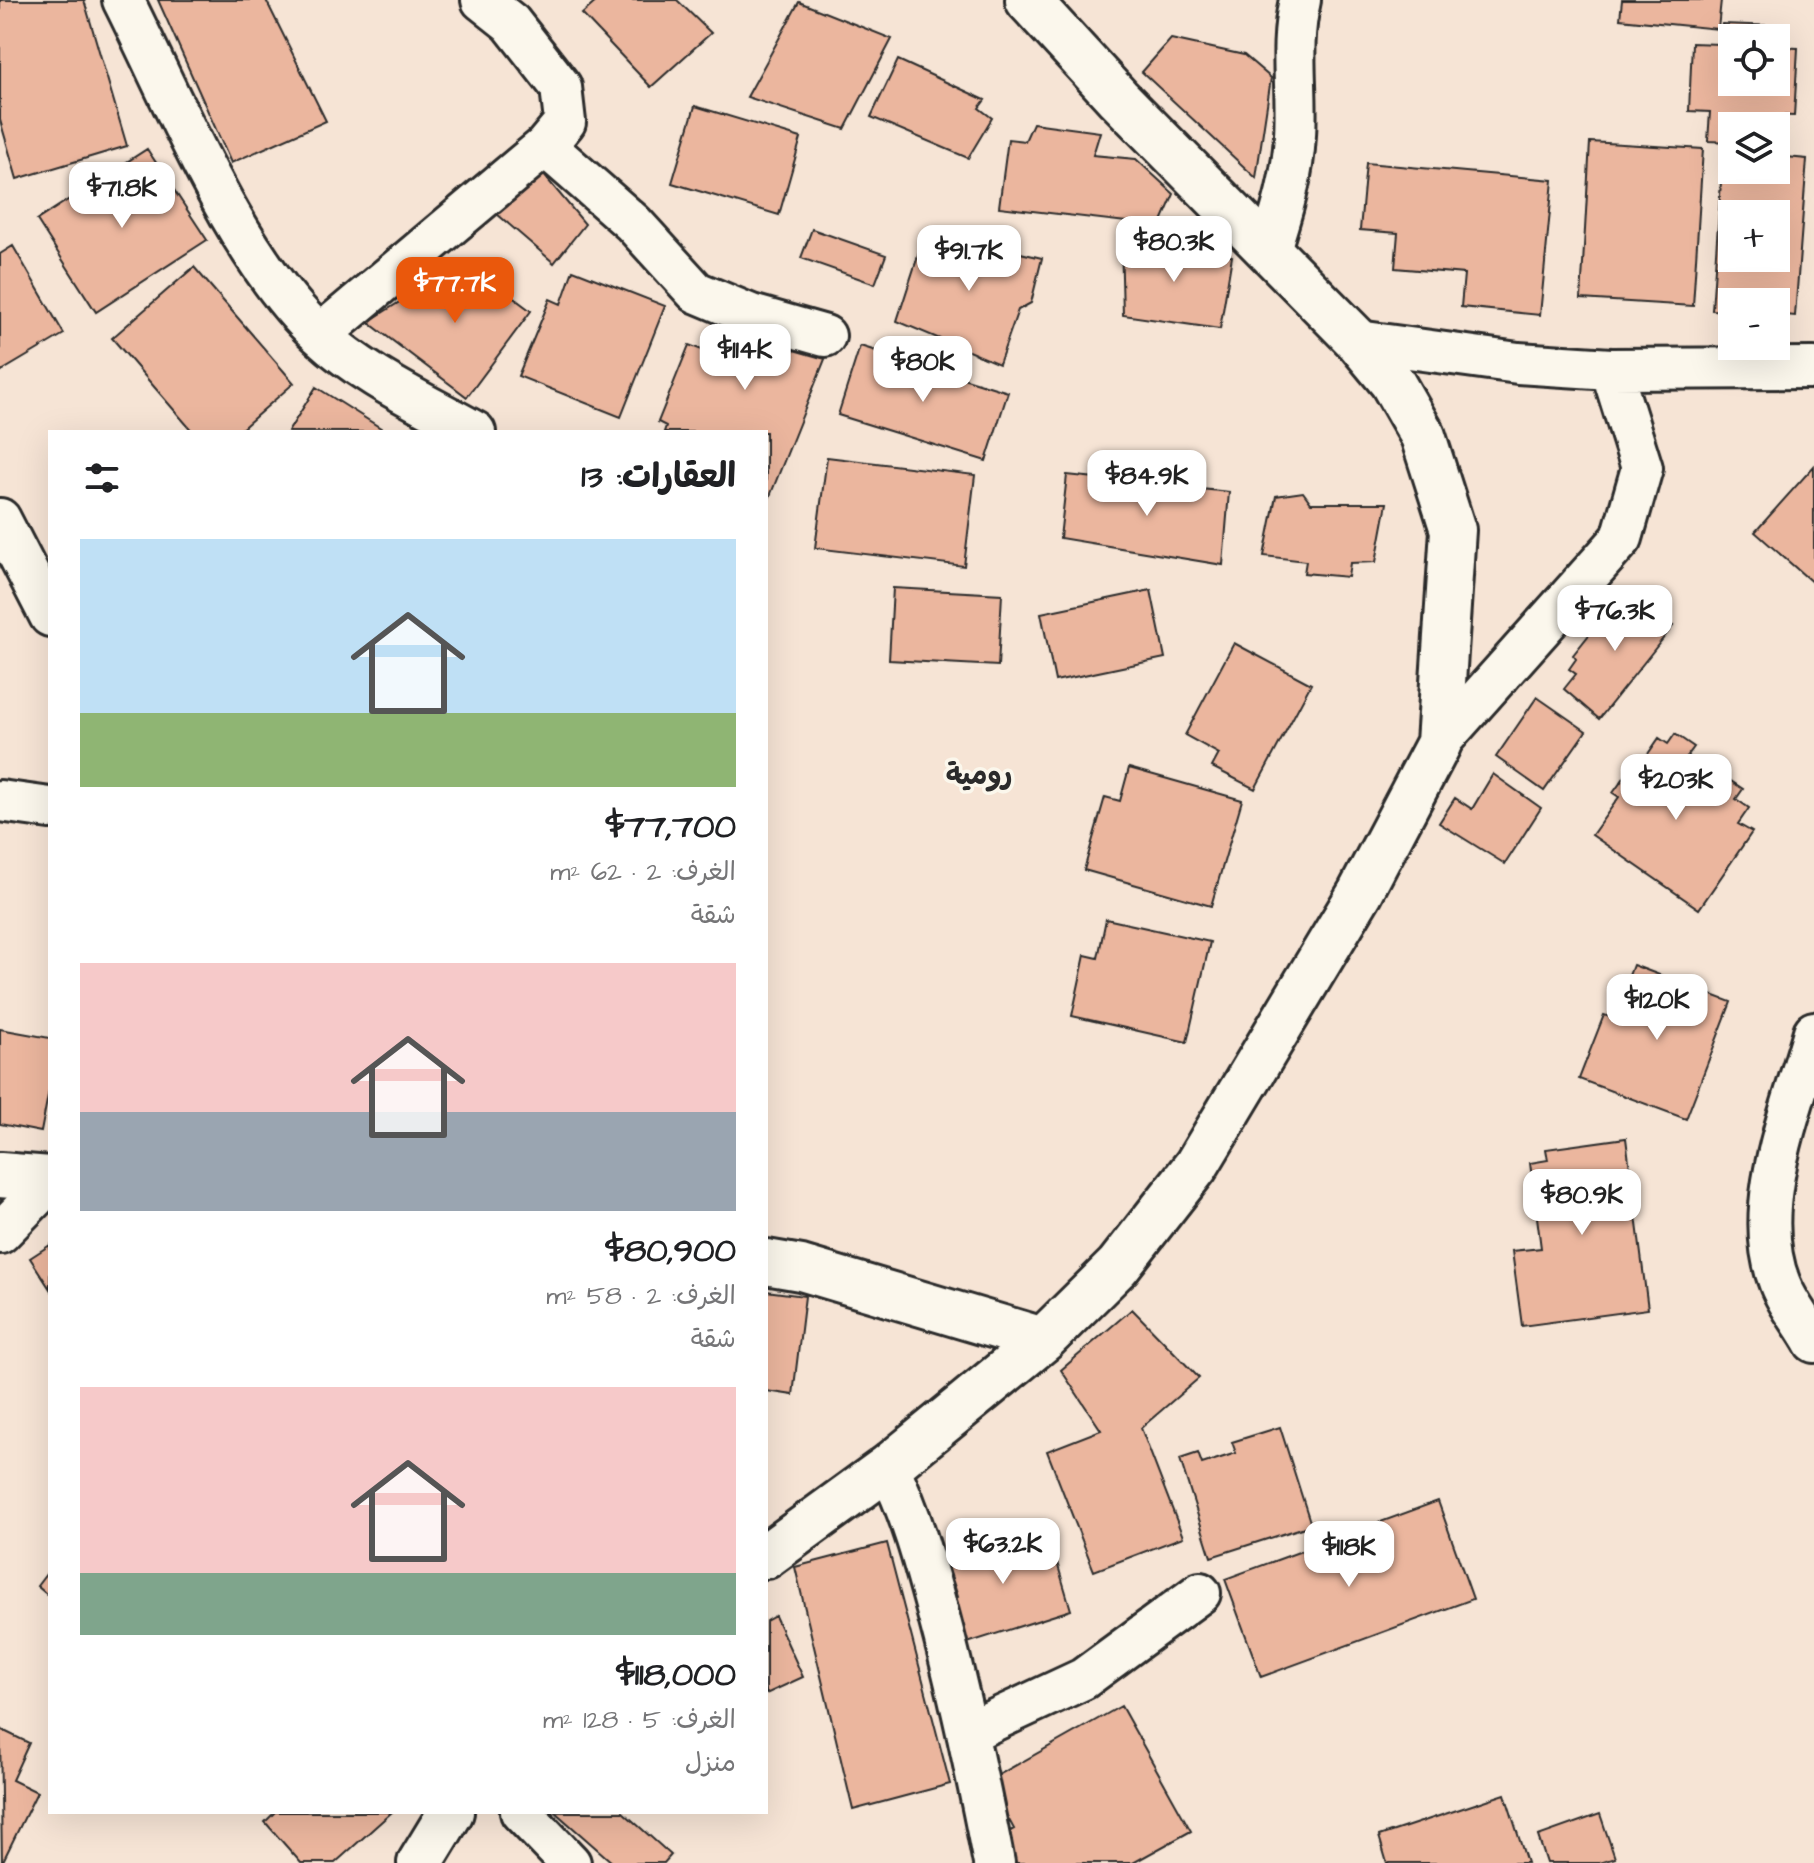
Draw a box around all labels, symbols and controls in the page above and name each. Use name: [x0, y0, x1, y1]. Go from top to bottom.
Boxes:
map controls: [1718, 24, 1790, 360]
button: locate: [1718, 24, 1790, 96]
button: layers: [1718, 112, 1790, 184]
pin: $71.8K: [57, 162, 187, 230]
text: $71.8K: [87, 170, 157, 206]
button: +: [1718, 200, 1790, 272]
pin: $80.3K: [1109, 216, 1239, 284]
text: $80.3K: [1134, 224, 1214, 260]
pin: $91.7K: [904, 225, 1034, 293]
text: $91.7K: [935, 233, 1003, 269]
pin: $77.7K: [390, 257, 520, 325]
text: $77.7K: [414, 265, 496, 301]
button: −: [1718, 288, 1790, 360]
pin: $114K: [689, 324, 801, 392]
text: $114K: [718, 332, 772, 368]
pin: $80K: [876, 336, 970, 404]
text: $80K: [891, 344, 955, 380]
pin: $84.9K: [1082, 450, 1212, 518]
text: العقارات: 13: [581, 453, 736, 501]
icon: filters: [80, 456, 124, 500]
text: $84.9K: [1105, 458, 1189, 494]
pin: $76.3K: [1550, 585, 1680, 653]
icon: home: [336, 591, 480, 735]
text: $76.3K: [1575, 593, 1655, 629]
pin: $203K: [1620, 754, 1732, 822]
district label: رومية: [946, 756, 1012, 795]
text: $203K: [1639, 762, 1713, 798]
text: $77,700: [605, 803, 736, 851]
text: الغرف: 2 · 62 m²: [550, 854, 736, 890]
text: شقة: [691, 897, 736, 933]
pin: $120K: [1601, 974, 1713, 1042]
text: $120K: [1625, 982, 1689, 1018]
icon: home: [336, 1015, 480, 1159]
pin: $80.9K: [1517, 1169, 1647, 1237]
text: $80.9K: [1541, 1177, 1623, 1213]
text: $80,900: [605, 1227, 736, 1275]
text: الغرف: 2 · 58 m²: [546, 1278, 736, 1314]
text: شقة: [691, 1321, 736, 1357]
icon: home: [336, 1439, 480, 1583]
pin: $63.2K: [938, 1518, 1068, 1586]
pin: $118K: [1293, 1521, 1405, 1589]
text: $63.2K: [964, 1526, 1042, 1562]
text: $118K: [1322, 1529, 1376, 1565]
text: $118,000: [616, 1651, 736, 1699]
text: الغرف: 5 · 128 m²: [543, 1702, 736, 1738]
text: منزل: [685, 1745, 736, 1781]

